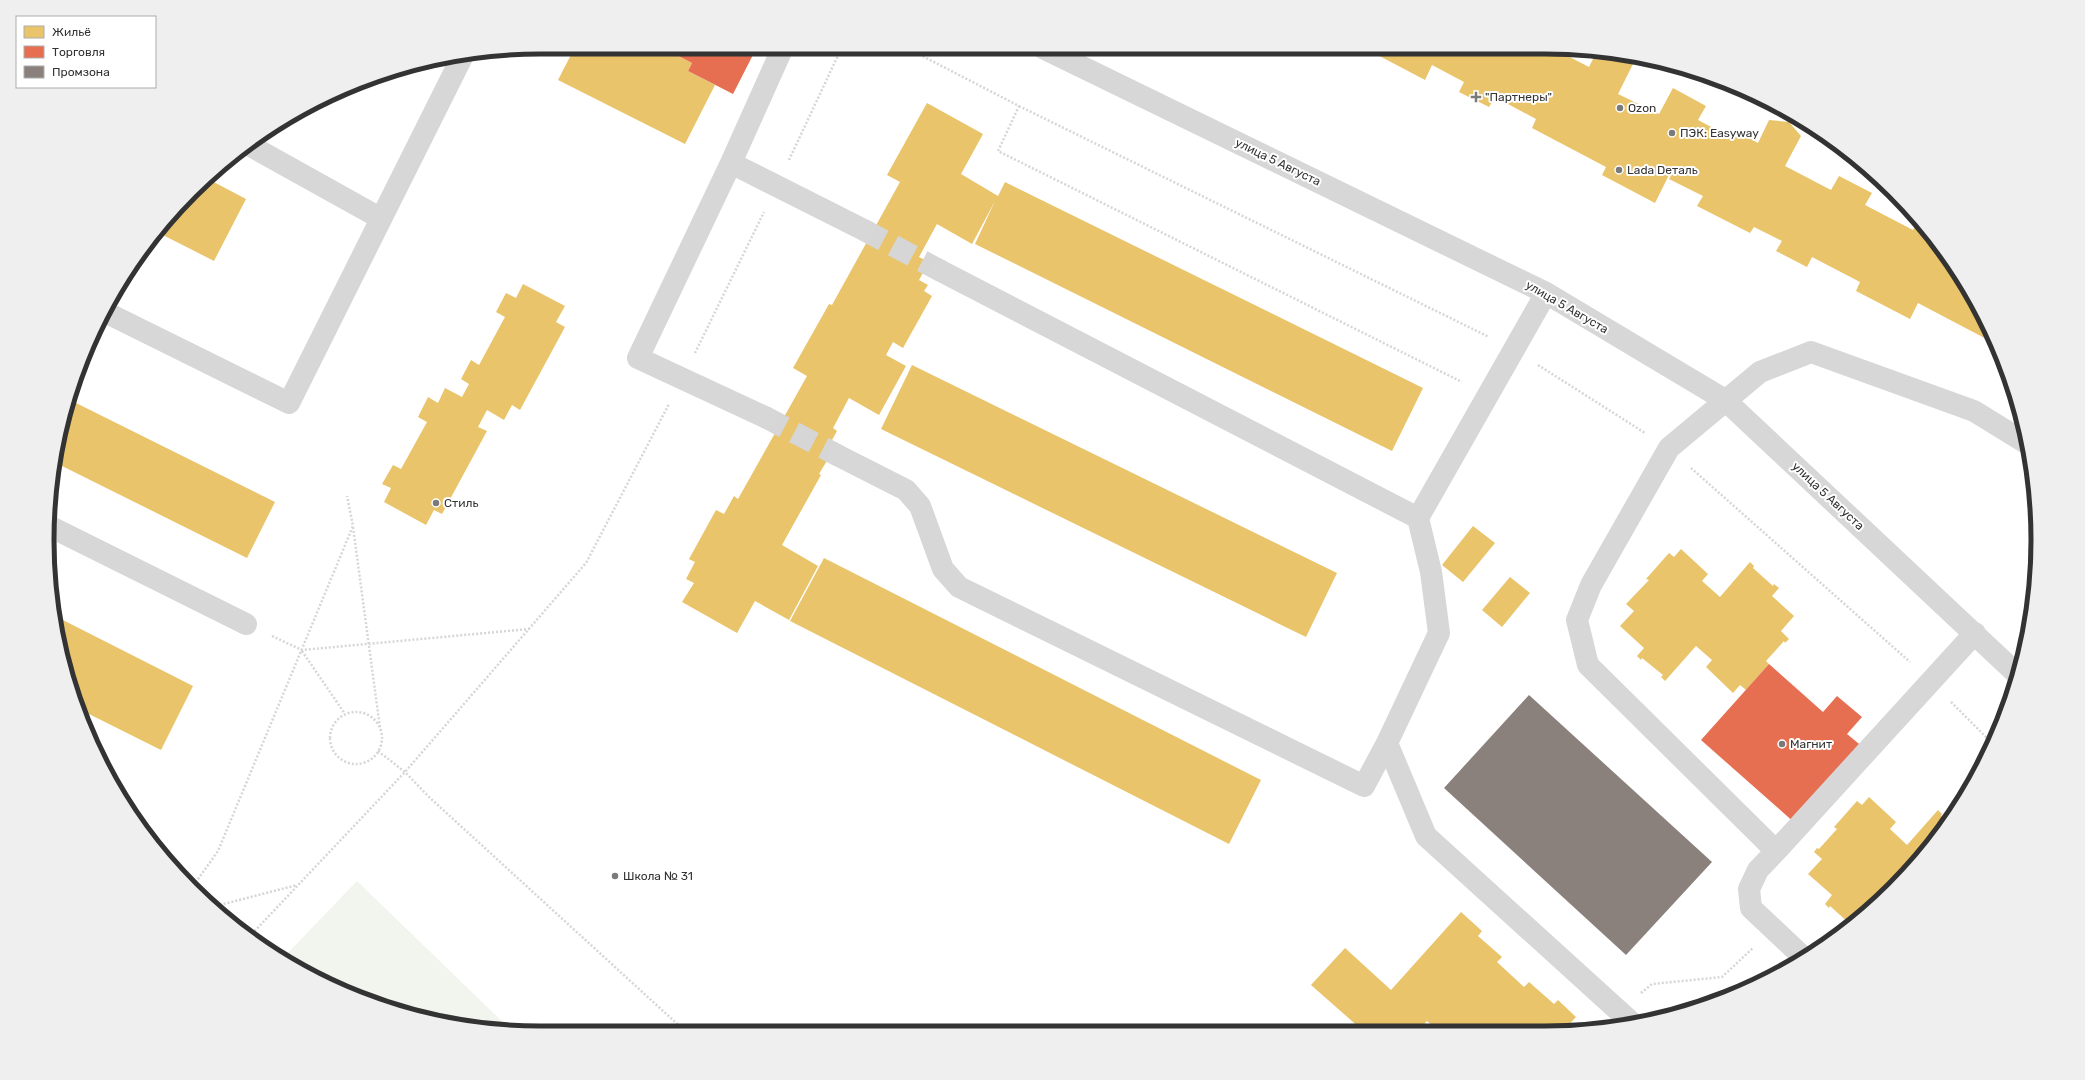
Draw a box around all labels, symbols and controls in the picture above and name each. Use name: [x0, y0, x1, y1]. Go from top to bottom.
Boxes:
legend: [16, 16, 156, 88]
text: Жильё: [52, 25, 91, 39]
text: Торговля: [52, 45, 105, 59]
text: Промзона: [52, 65, 110, 79]
place label: "Партнеры": [1485, 90, 1552, 104]
marker: "Партнеры": [1470, 91, 1482, 103]
place label: Ozon: [1628, 101, 1656, 115]
marker: Ozon: [1615, 103, 1625, 113]
place label: ПЭК: Easyway: [1680, 126, 1759, 140]
marker: ПЭК: Easyway: [1667, 128, 1677, 138]
street label: улица 5 Августа: [1233, 135, 1323, 189]
place label: Lada Dеталь: [1627, 163, 1698, 177]
marker: Lada Dеталь: [1614, 165, 1624, 175]
street label: улица 5 Августа: [1523, 278, 1611, 336]
street label: улица 5 Августа: [1789, 459, 1867, 533]
place label: Стиль: [444, 496, 478, 510]
marker: Стиль: [431, 498, 441, 508]
place label: Магнит: [1790, 737, 1832, 751]
marker: Магнит: [1777, 739, 1787, 749]
place label: Школа № 31: [623, 869, 693, 883]
marker: Школа № 31: [610, 871, 620, 881]

